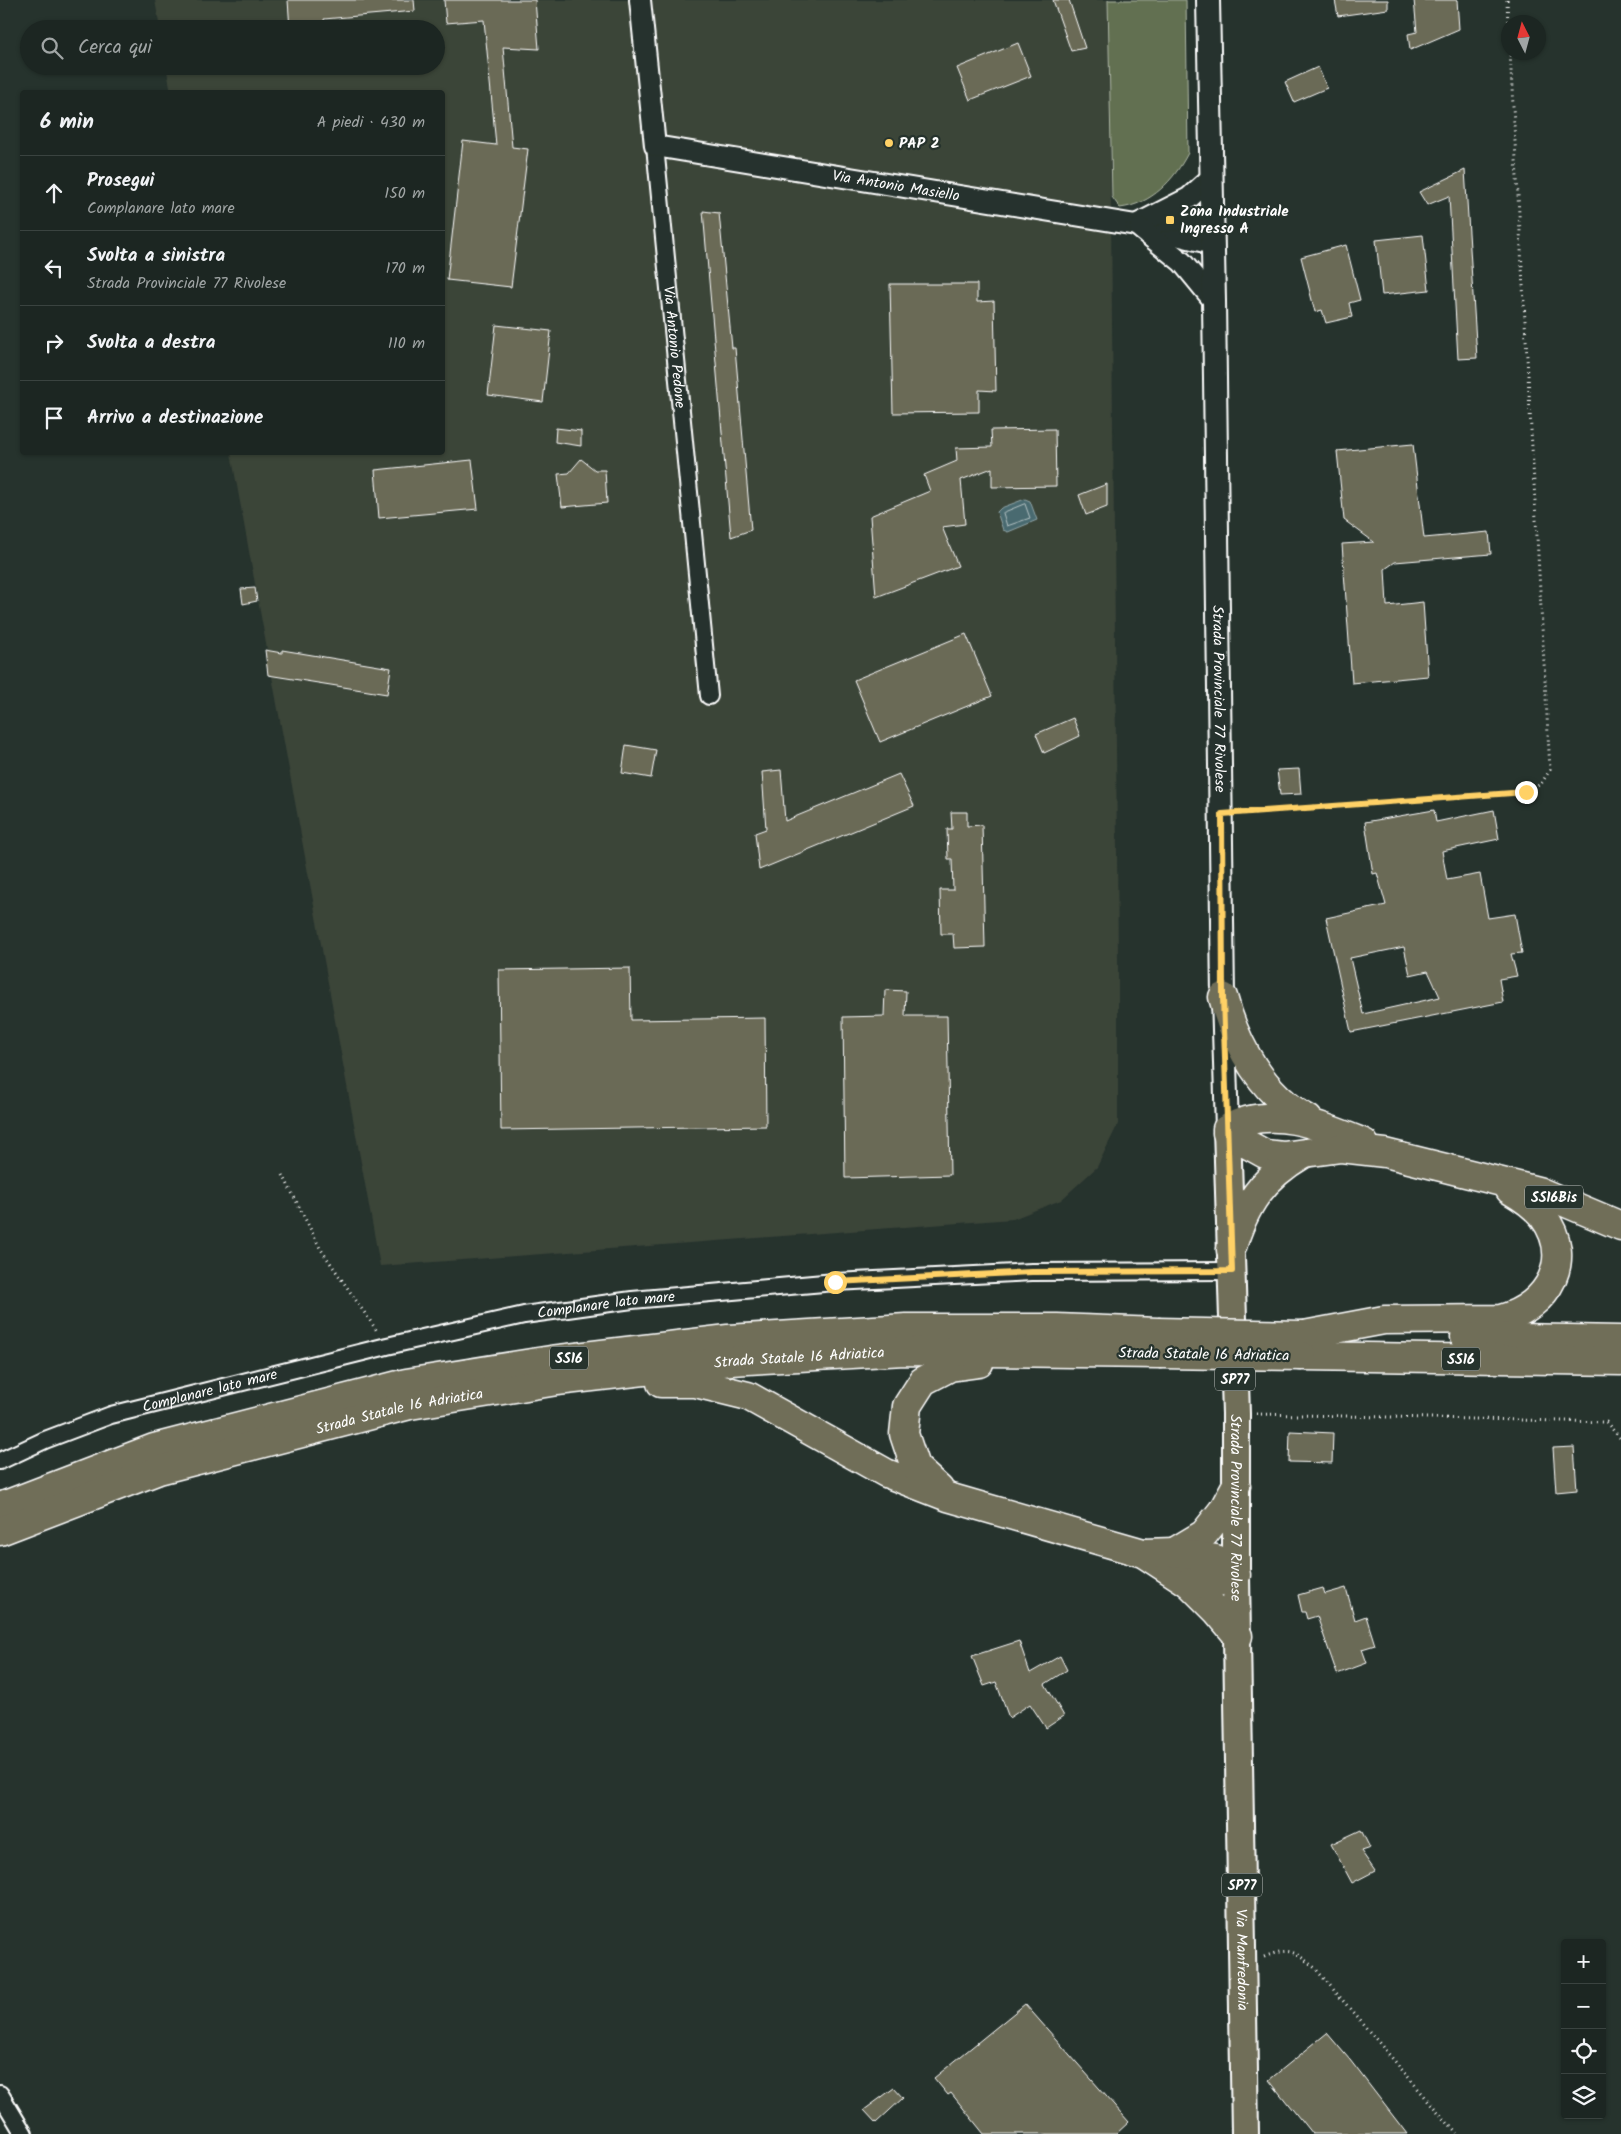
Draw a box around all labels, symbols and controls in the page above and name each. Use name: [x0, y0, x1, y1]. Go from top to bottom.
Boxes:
north arrow: [1501, 15, 1546, 60]
search box: [20, 20, 445, 75]
text: Cerca qui: [78, 33, 152, 63]
icon: search: [38, 34, 66, 62]
text: 6 min: [40, 106, 94, 139]
text: A piedi · 430 m: [317, 110, 425, 135]
place label: PAP 2: [899, 132, 940, 156]
marker: PAP 2: [883, 137, 895, 149]
street label: Via Antonio Masiello: [830, 164, 961, 209]
text: Prosegui: [87, 166, 154, 196]
icon: ahead: [40, 179, 68, 207]
text: 150 m: [384, 181, 425, 206]
text: Complanare lato mare: [87, 196, 235, 221]
place label: Zona Industriale Ingresso A: [1180, 200, 1289, 241]
marker: Zona Industriale Ingresso A: [1164, 214, 1176, 226]
text: Svolta a sinistra: [87, 241, 225, 271]
icon: left: [40, 254, 68, 282]
text: 170 m: [385, 256, 425, 281]
text: Strada Provinciale 77 Rivolese: [87, 271, 286, 296]
street label: Via Antonio Pedone: [656, 285, 692, 410]
text: Svolta a destra: [87, 328, 215, 358]
icon: right: [40, 329, 68, 357]
text: 110 m: [388, 331, 425, 356]
text: Arrivo a destinazione: [87, 403, 263, 433]
icon: arrive: [40, 404, 68, 432]
street label: Strada Provinciale 77 Rivolese: [1205, 605, 1231, 793]
route end: [1515, 781, 1538, 804]
road number: SS16Bis: [1525, 1186, 1583, 1208]
route start: [824, 1271, 847, 1294]
street label: Complanare lato mare: [536, 1285, 676, 1326]
street label: Strada Statale 16 Adriatica: [713, 1341, 885, 1376]
street label: Strada Statale 16 Adriatica: [1118, 1342, 1290, 1368]
road number: SS16: [550, 1346, 588, 1370]
road number: SS16: [1442, 1348, 1480, 1370]
street label: Complanare lato mare: [140, 1363, 280, 1420]
road number: SP77: [1215, 1368, 1255, 1390]
street label: Strada Statale 16 Adriatica: [313, 1382, 485, 1442]
street label: Strada Provinciale 77 Rivolese: [1223, 1414, 1247, 1602]
road number: SP77: [1222, 1874, 1262, 1896]
street label: Via Manfredonia: [1228, 1909, 1254, 2011]
map controls: [1561, 1939, 1606, 2119]
button: +: [1561, 1939, 1606, 1984]
button: −: [1561, 1984, 1606, 2029]
button: locate: [1561, 2029, 1606, 2074]
button: layers: [1561, 2074, 1606, 2119]

